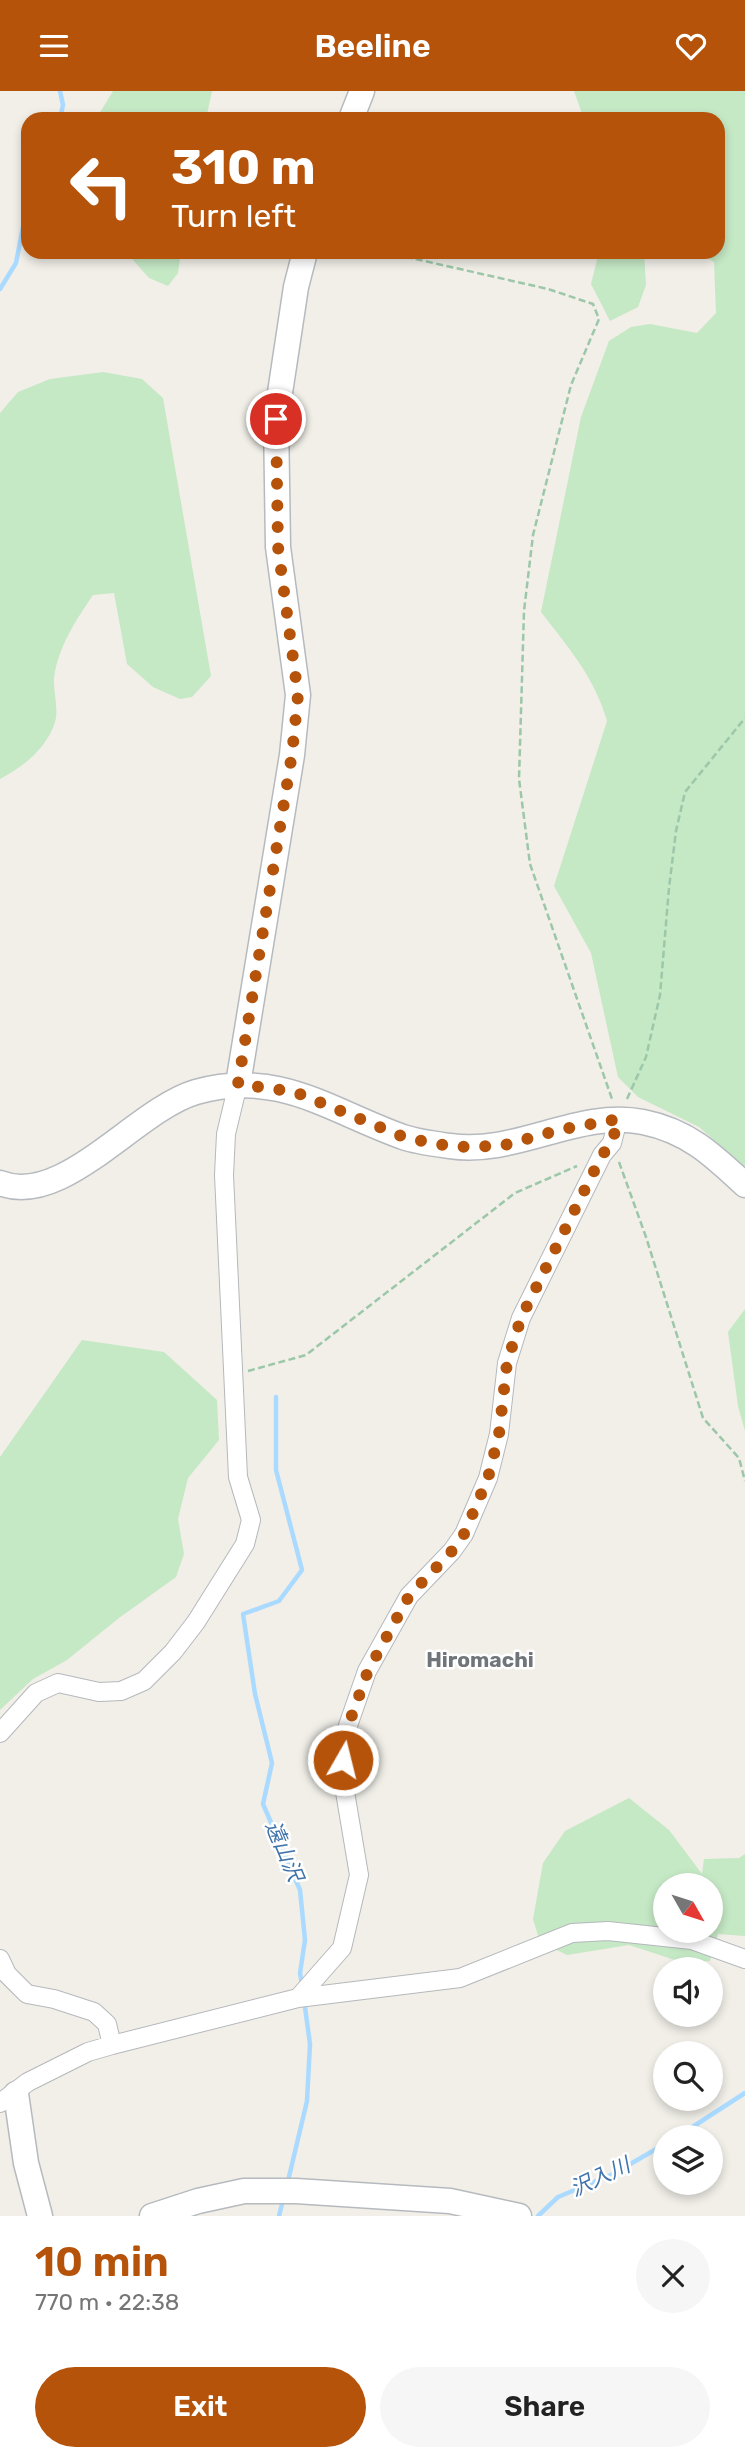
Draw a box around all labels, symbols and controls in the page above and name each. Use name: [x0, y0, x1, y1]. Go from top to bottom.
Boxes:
icon: menu: [35, 27, 73, 65]
text: Beeline: [314, 27, 431, 65]
icon: heart: [672, 27, 710, 65]
text: 310 m: [171, 138, 316, 196]
icon: left: [56, 140, 147, 231]
text: Turn left: [171, 197, 296, 235]
pin: [246, 389, 306, 449]
icon: arrive: [257, 400, 295, 438]
district label: Hiromachi: [426, 1647, 534, 1672]
position arrow: [306, 1723, 380, 1797]
water label: 遠山沢: [261, 1817, 309, 1887]
north arrow: [653, 1873, 723, 1943]
map controls: [653, 1873, 723, 2195]
button: sound: [653, 1957, 723, 2027]
button: search: [653, 2041, 723, 2111]
button: layers: [653, 2125, 723, 2195]
water label: 沢入川: [566, 2151, 635, 2201]
text: 10 min: [35, 2237, 169, 2287]
button: close: [636, 2239, 710, 2313]
text: 770 m · 22:38: [35, 2288, 180, 2316]
button: Exit: [35, 2367, 366, 2447]
button: Share: [380, 2367, 710, 2447]

